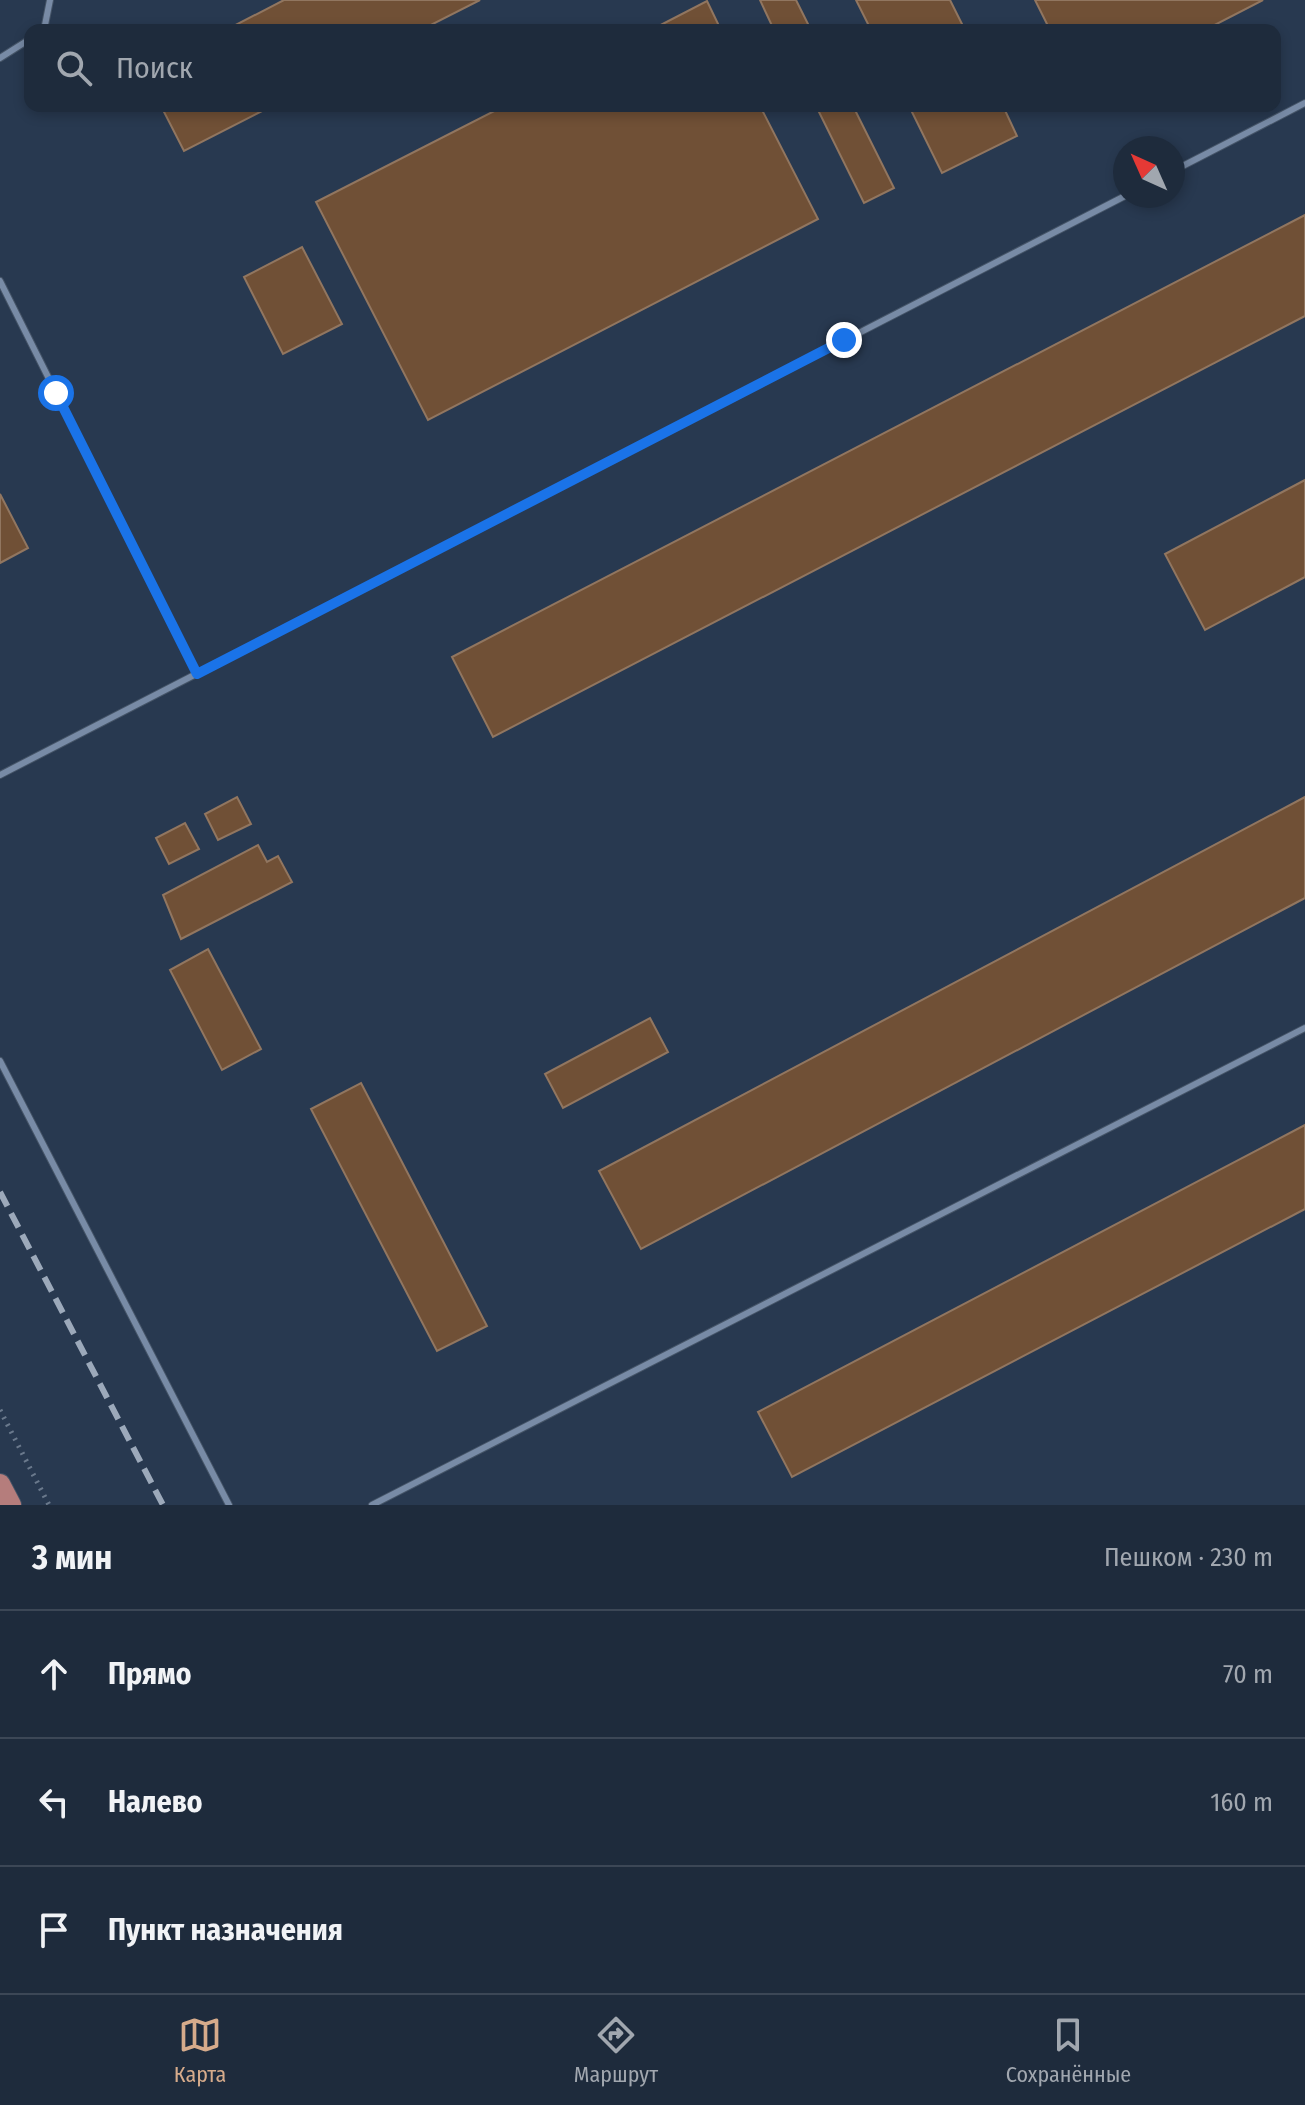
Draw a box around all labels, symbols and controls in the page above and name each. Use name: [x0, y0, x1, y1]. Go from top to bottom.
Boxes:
search box: [24, 24, 1281, 112]
icon: search: [52, 46, 96, 90]
text: Поиск: [116, 50, 193, 86]
north arrow: [1113, 136, 1185, 208]
route end: [826, 322, 862, 358]
route start: [38, 375, 74, 411]
text: 3 мин: [32, 1537, 112, 1578]
text: Пешком · 230 m: [1104, 1542, 1273, 1573]
icon: ahead: [32, 1652, 76, 1696]
text: Прямо: [108, 1656, 192, 1692]
text: 70 m: [1223, 1659, 1273, 1690]
icon: left: [32, 1780, 76, 1824]
text: Налево: [108, 1784, 203, 1820]
text: 160 m: [1210, 1787, 1273, 1818]
icon: arrive: [32, 1908, 76, 1952]
text: Пункт назначения: [108, 1912, 343, 1948]
tab: Карта: [174, 2013, 226, 2088]
tab: Маршрут: [574, 2013, 658, 2088]
tab: Сохранённые: [1006, 2013, 1131, 2088]

